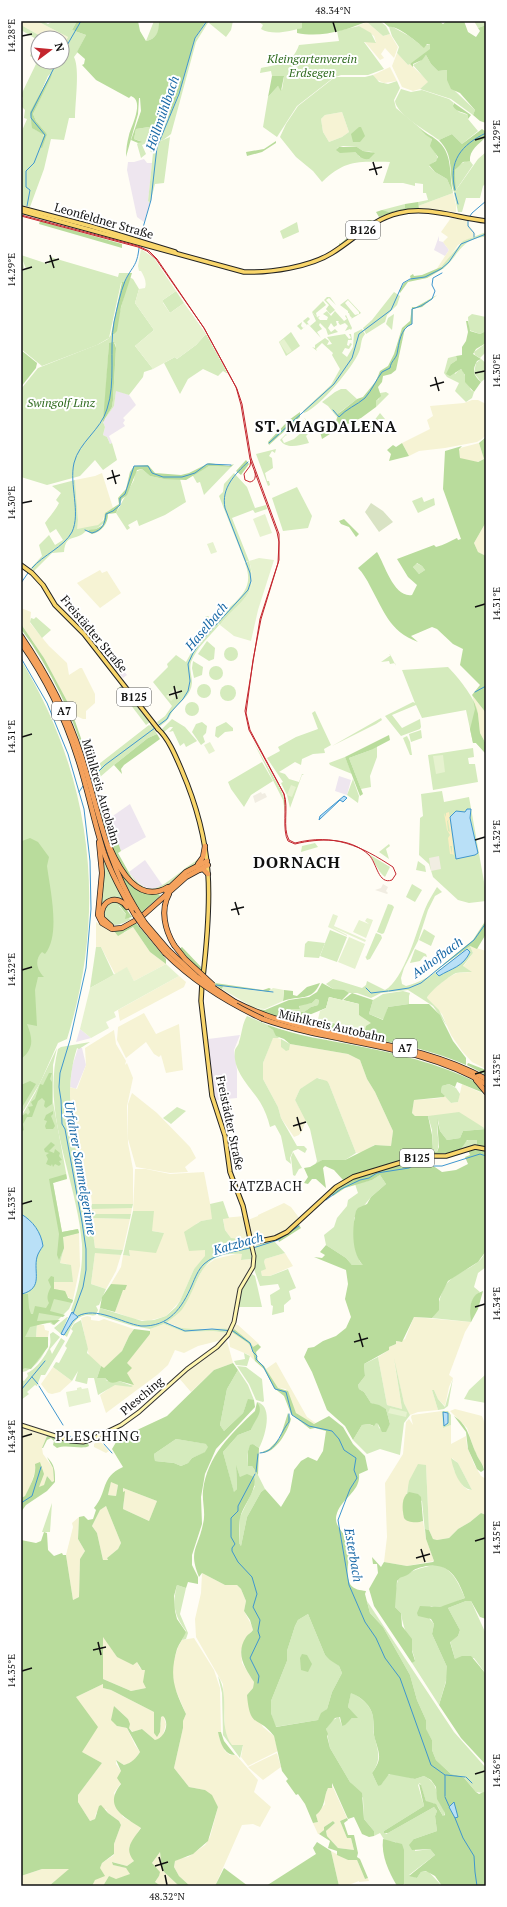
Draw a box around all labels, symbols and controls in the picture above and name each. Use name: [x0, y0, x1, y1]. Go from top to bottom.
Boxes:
text: 48.34°N: [315, 4, 352, 17]
text: 14.28°E: [5, 19, 18, 53]
north arrow: [30, 30, 70, 70]
text: N: [52, 41, 68, 54]
park label: Kleingartenverein Erdsegen: [266, 51, 357, 80]
water label: Höllmühlbach: [141, 73, 183, 154]
text: 14.29°E: [490, 120, 503, 154]
street label: Leonfeldner Straße: [53, 199, 155, 242]
road number: B126: [346, 221, 380, 239]
text: 14.29°E: [5, 253, 18, 287]
text: 14.30°E: [490, 354, 503, 388]
park label: Swingolf Linz: [27, 395, 96, 410]
district label: ST. MAGDALENA: [255, 415, 397, 437]
text: 14.30°E: [5, 486, 18, 520]
text: 14.31°E: [490, 587, 503, 621]
street label: Freistädter Straße: [58, 592, 131, 675]
water label: Haselbach: [180, 598, 231, 655]
road number: B125: [117, 688, 151, 706]
road number: A7: [52, 702, 76, 720]
text: 14.31°E: [5, 720, 18, 754]
street label: Mühlkreis Autobahn: [79, 737, 124, 846]
text: 14.32°E: [490, 820, 503, 854]
district label: DORNACH: [253, 851, 341, 873]
water label: Auhofbach: [407, 932, 466, 982]
text: 14.32°E: [5, 953, 18, 987]
street label: Mühlkreis Autobahn: [277, 1006, 387, 1045]
road number: A7: [393, 1039, 417, 1057]
text: 14.33°E: [490, 1054, 503, 1088]
street label: Freistädter Straße: [213, 1074, 248, 1172]
water label: Urfahrer Sammelgerinne: [60, 1100, 102, 1237]
road number: B125: [400, 1149, 434, 1167]
district label: KATZBACH: [229, 1177, 303, 1195]
text: 14.33°E: [5, 1187, 18, 1221]
water label: Katzbach: [210, 1227, 265, 1259]
text: 14.34°E: [490, 1287, 503, 1321]
street label: Plesching: [117, 1373, 167, 1418]
text: 14.34°E: [5, 1420, 18, 1454]
district label: PLESCHING: [56, 1426, 140, 1445]
text: 14.35°E: [490, 1521, 503, 1555]
water label: Esterbach: [340, 1526, 368, 1583]
text: 14.35°E: [5, 1654, 18, 1688]
text: 14.36°E: [490, 1754, 503, 1788]
text: 48.32°N: [149, 1890, 186, 1903]

